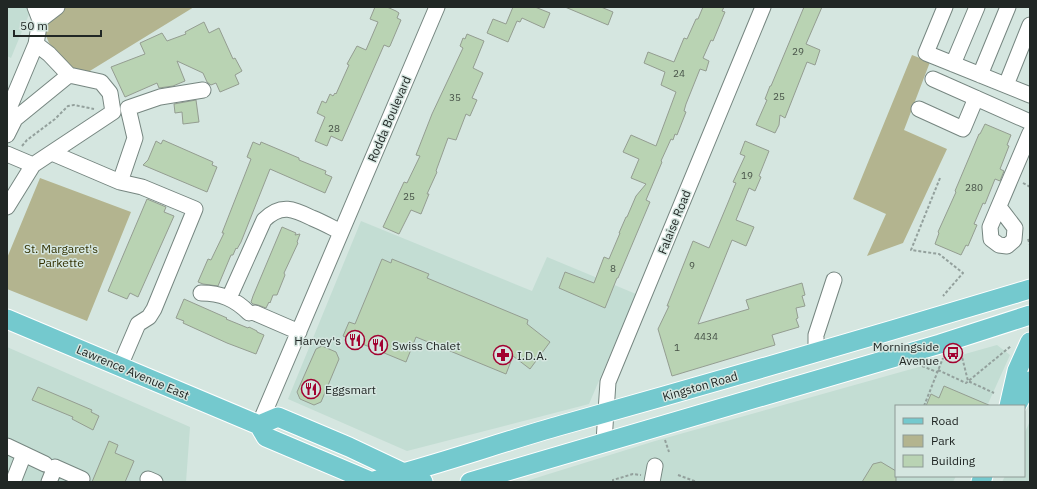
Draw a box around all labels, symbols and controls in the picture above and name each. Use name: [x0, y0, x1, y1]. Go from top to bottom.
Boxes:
scale bar: [14, 12, 101, 38]
text: 50 m: [20, 18, 48, 33]
house number: 29: [792, 45, 804, 58]
house number: 24: [673, 67, 685, 80]
street label: Rodda Boulevard: [364, 74, 414, 164]
house number: 25: [773, 90, 785, 103]
house number: 35: [449, 91, 461, 104]
house number: 28: [328, 122, 340, 135]
house number: 19: [741, 169, 753, 182]
house number: 280: [965, 181, 983, 194]
street label: Falaise Road: [654, 188, 694, 256]
house number: 25: [403, 190, 415, 203]
park label: St. Margaret's Parkette: [24, 241, 98, 270]
house number: 9: [689, 259, 695, 272]
house number: 8: [610, 262, 616, 275]
restaurant icon: Harvey's: [344, 329, 366, 351]
house number: 4434: [694, 330, 718, 343]
place label: Harvey's: [294, 333, 341, 348]
restaurant icon: Swiss Chalet: [367, 334, 389, 356]
place label: Swiss Chalet: [392, 338, 460, 353]
place label: Morningside Avenue: [873, 339, 939, 368]
street label: Lawrence Avenue East: [74, 341, 192, 403]
house number: 1: [674, 341, 680, 354]
bus stop icon: Morningside Avenue: [942, 342, 964, 364]
pharmacy icon: I.D.A.: [492, 344, 514, 366]
place label: I.D.A.: [517, 348, 547, 363]
street label: Kingston Road: [661, 368, 739, 404]
restaurant icon: Eggsmart: [300, 378, 322, 400]
place label: Eggsmart: [325, 382, 376, 397]
legend: [895, 405, 1025, 477]
text: Road: [931, 413, 959, 428]
text: Park: [931, 433, 956, 448]
text: Building: [931, 453, 976, 468]

